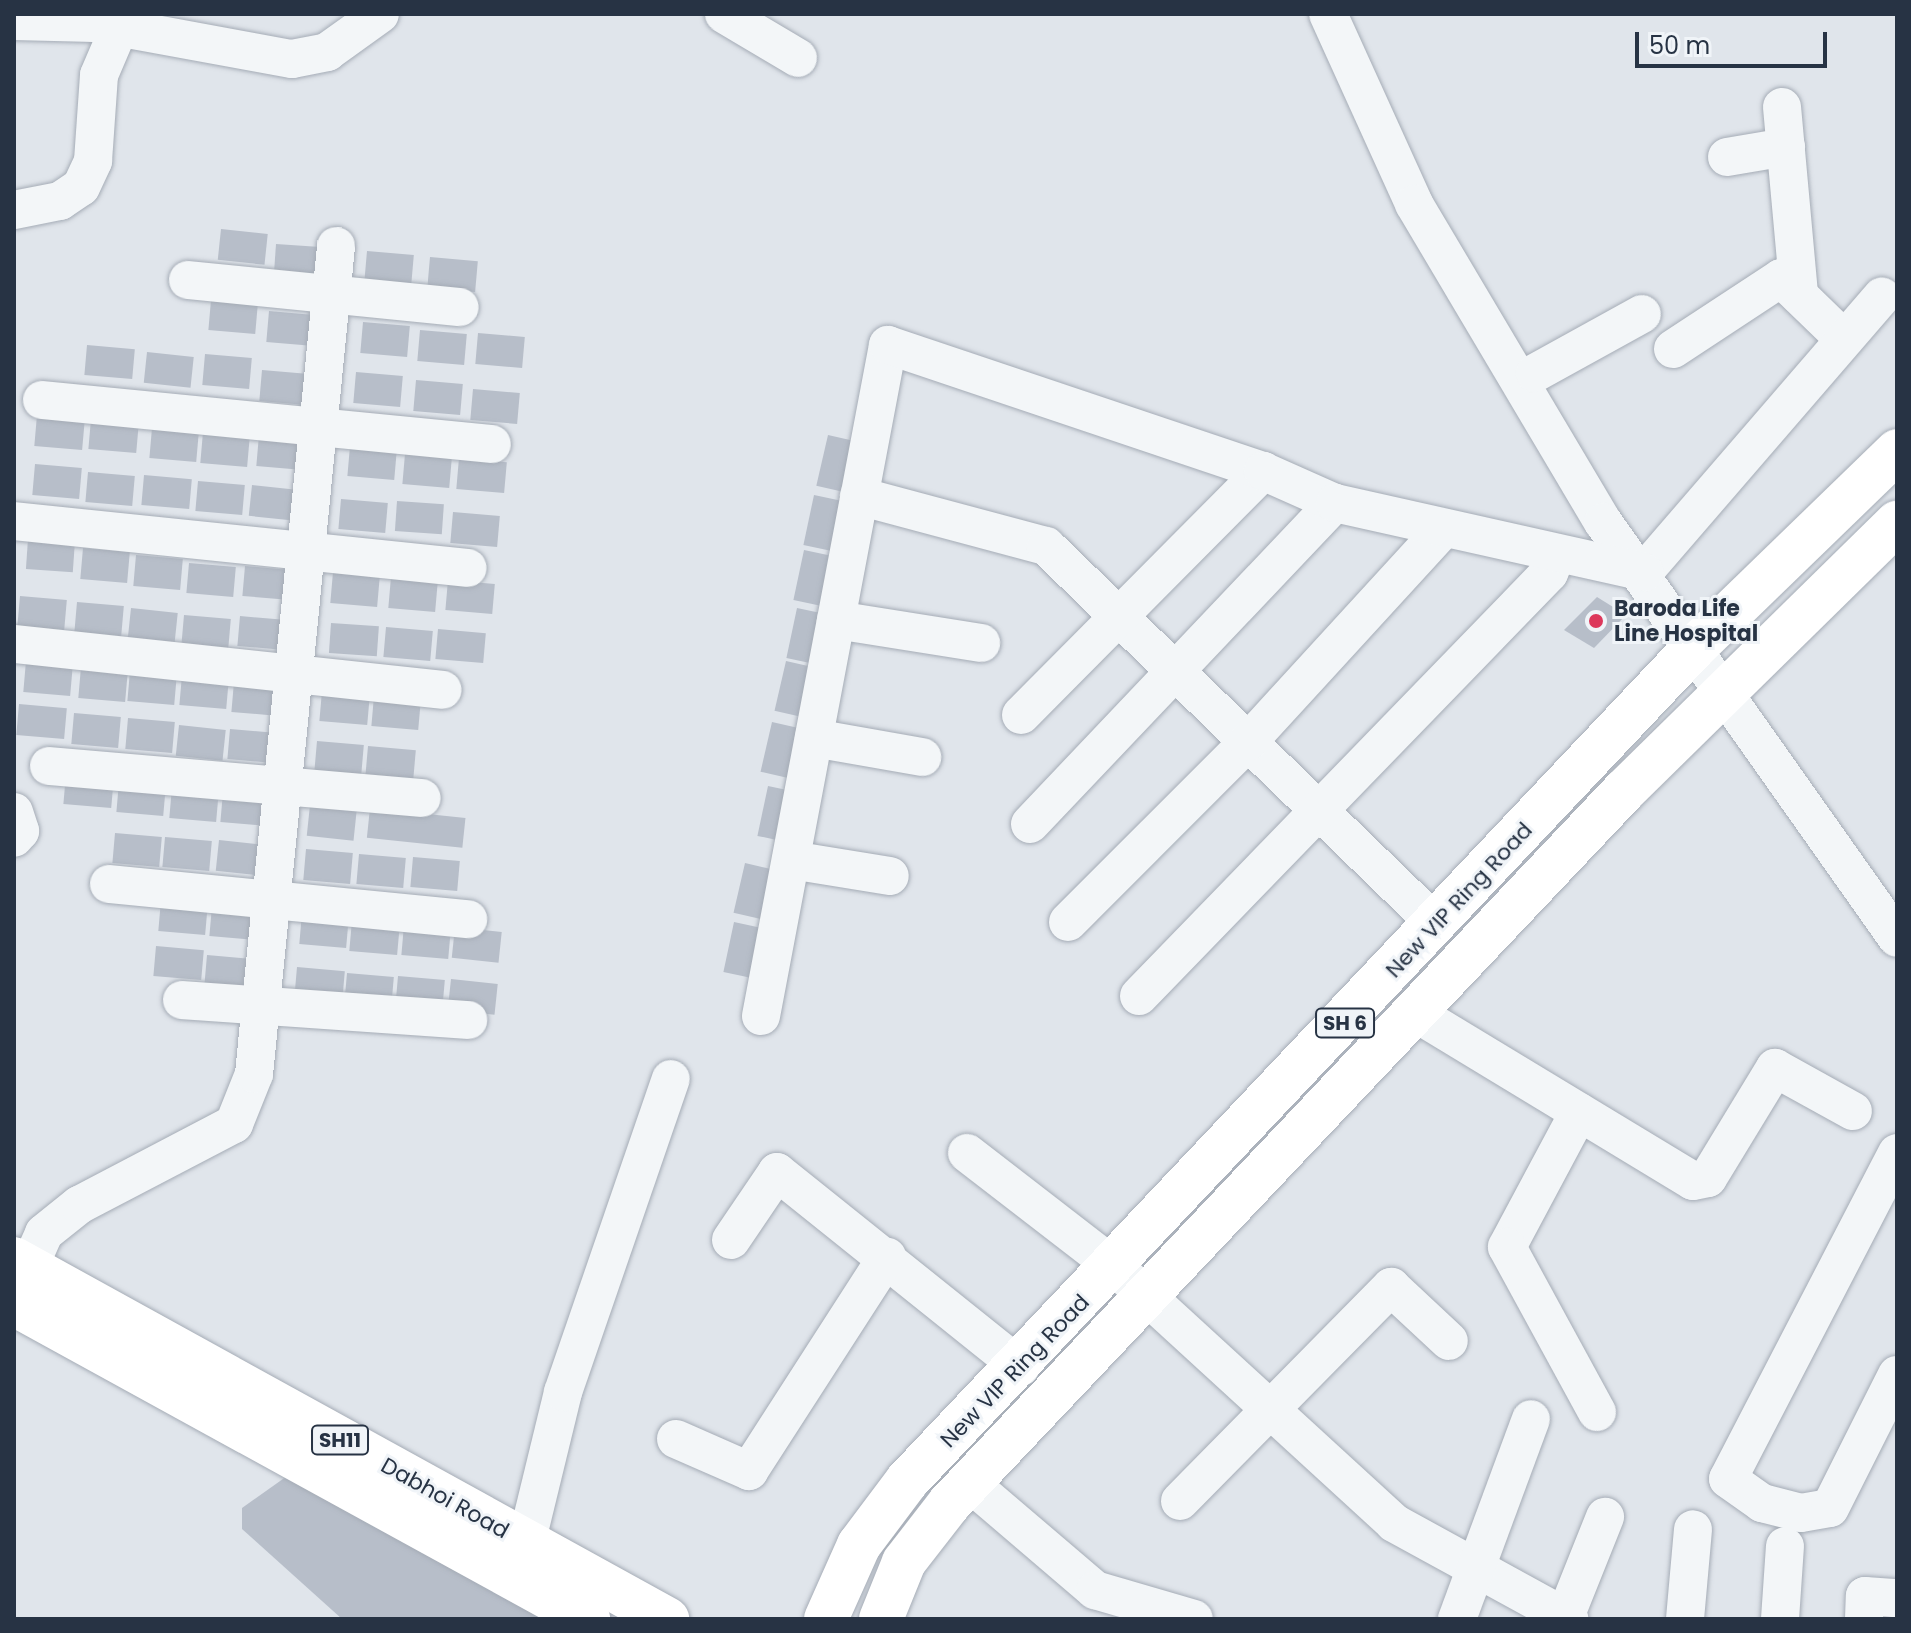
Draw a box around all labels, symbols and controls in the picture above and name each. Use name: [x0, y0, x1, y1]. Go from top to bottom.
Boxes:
scale bar: [1639, 16, 1831, 66]
text: 50 m: [1649, 29, 1710, 62]
place label: Baroda Life Line Hospital: [1614, 595, 1758, 646]
marker: Baroda Life Line Hospital: [1585, 610, 1607, 632]
street label: New VIP Ring Road: [1380, 817, 1538, 983]
road number: SH 6: [1315, 1007, 1375, 1039]
street label: New VIP Ring Road: [935, 1289, 1095, 1453]
road number: SH11: [310, 1424, 370, 1456]
street label: Dabhoi Road: [377, 1452, 513, 1544]

